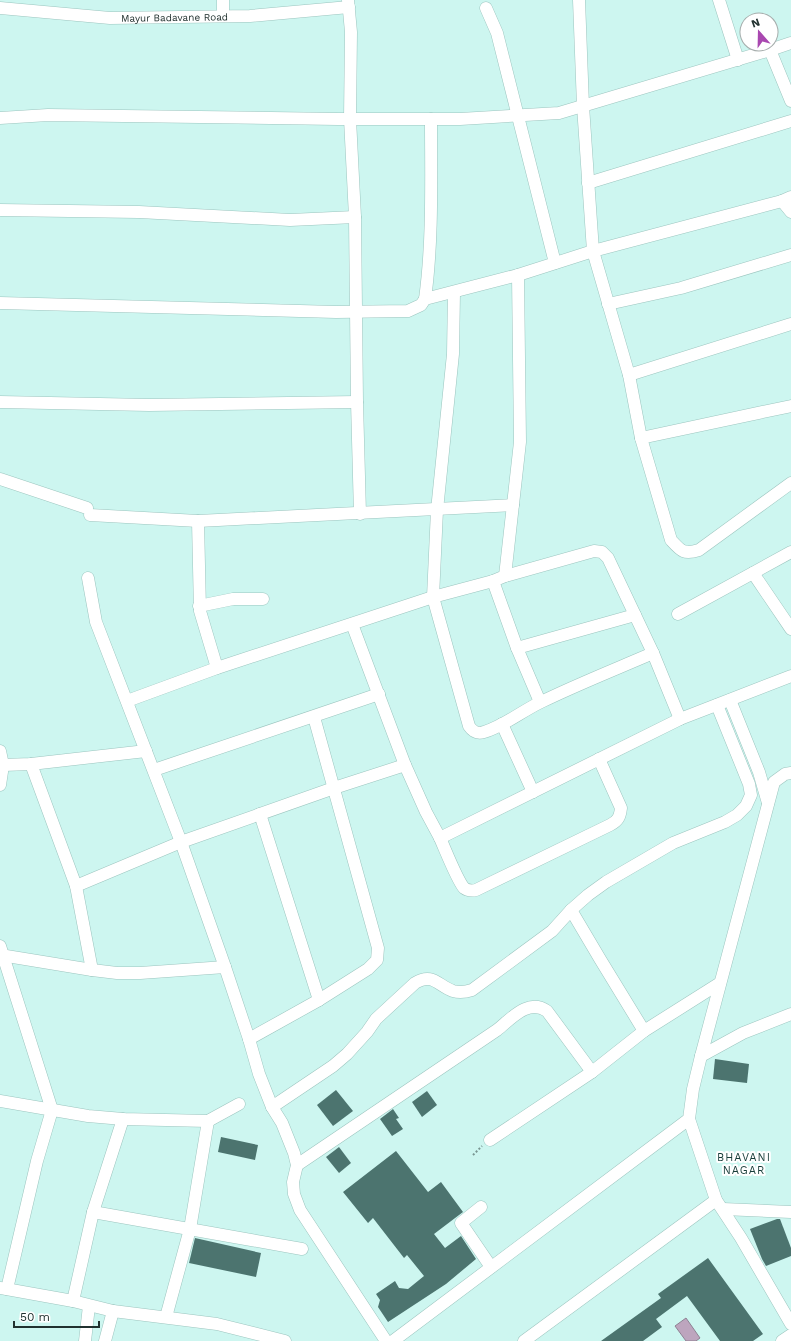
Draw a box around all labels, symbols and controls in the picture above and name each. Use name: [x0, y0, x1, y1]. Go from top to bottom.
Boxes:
street label: Mayur Badavane Road: [121, 11, 228, 24]
north arrow: [739, 12, 779, 52]
text: N: [750, 16, 762, 31]
district label: BHAVANI NAGAR: [717, 1151, 771, 1177]
scale bar: [14, 1303, 99, 1329]
text: 50 m: [20, 1310, 50, 1324]

